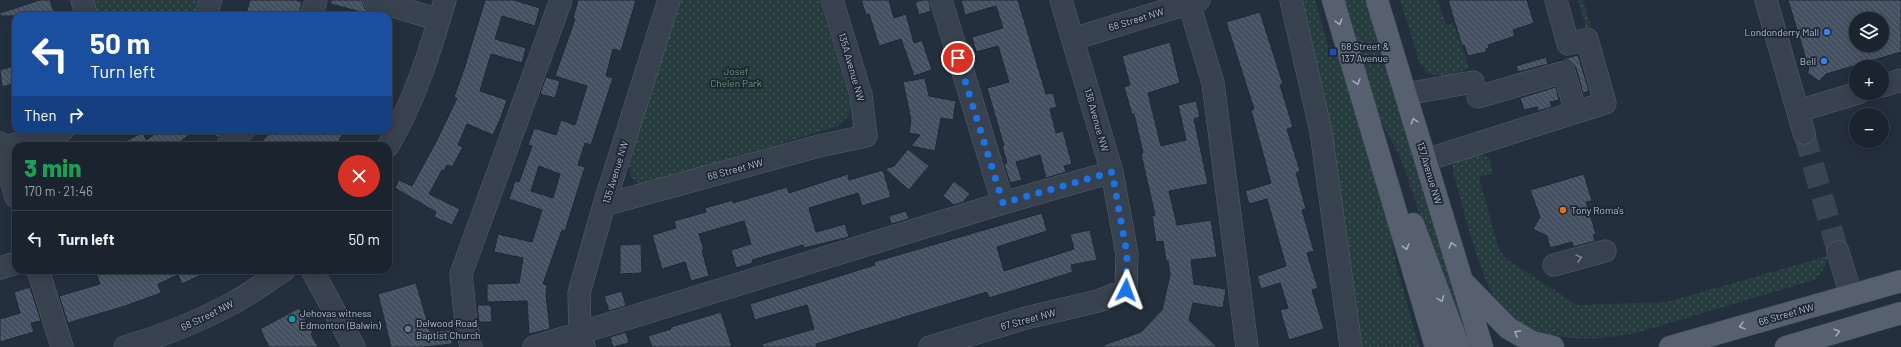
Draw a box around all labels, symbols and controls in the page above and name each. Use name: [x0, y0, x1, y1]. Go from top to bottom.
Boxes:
street label: 68 Street NW: [1107, 5, 1165, 33]
map controls: [1849, 12, 1889, 148]
button: layers: [1849, 12, 1889, 52]
one-way arrow: [1334, 18, 1343, 25]
text: 50 m: [90, 26, 150, 60]
place label: Londonderry Mall: [1745, 26, 1819, 38]
marker: Londonderry Mall: [1822, 27, 1832, 37]
icon: left: [24, 28, 76, 80]
street label: 135A Avenue NW: [836, 31, 868, 103]
place label: 68 Street & 137 Avenue: [1341, 40, 1389, 64]
pin: [941, 41, 975, 75]
icon: arrive: [947, 47, 969, 69]
marker: 68 Street & 137 Avenue: [1328, 47, 1338, 57]
place label: Bell: [1800, 55, 1816, 67]
marker: Bell: [1819, 56, 1829, 66]
text: Turn left: [90, 60, 156, 82]
button: +: [1849, 60, 1889, 100]
park label: Josef Chelen Park: [710, 65, 762, 89]
one-way arrow: [1352, 78, 1361, 85]
street label: 136 Avenue NW: [1082, 87, 1112, 153]
icon: right: [65, 104, 87, 126]
text: Then: [24, 106, 57, 124]
button: −: [1849, 108, 1889, 148]
one-way arrow: [1410, 118, 1419, 125]
street label: 135 Avenue NW: [600, 139, 630, 205]
street label: 137 Avenue NW: [1415, 140, 1445, 206]
text: 3 min: [24, 153, 81, 182]
button: close: [338, 155, 380, 197]
street label: 68 Street NW: [706, 156, 764, 182]
text: 170 m · 21:46: [24, 183, 93, 199]
place label: Tony Roma's: [1571, 204, 1624, 216]
marker: Tony Roma's: [1558, 205, 1568, 215]
icon: left: [24, 228, 46, 250]
text: Turn left: [58, 230, 114, 248]
text: 50 m: [348, 230, 380, 248]
one-way arrow: [1448, 242, 1457, 249]
one-way arrow: [1401, 243, 1410, 250]
one-way arrow: [1576, 254, 1583, 263]
position arrow: [1105, 269, 1147, 311]
one-way arrow: [1437, 296, 1445, 303]
street label: 68 Street NW: [179, 297, 236, 333]
street label: 66 Street NW: [1757, 300, 1815, 328]
street label: 67 Street NW: [999, 306, 1057, 332]
place label: Jehovas witness Edmonton (Balwin): [300, 307, 381, 331]
marker: Jehovas witness Edmonton (Balwin): [287, 314, 297, 324]
place label: Delwood Road Baptist Church: [416, 317, 480, 341]
one-way arrow: [1739, 321, 1746, 330]
marker: Delwood Road Baptist Church: [403, 324, 413, 334]
one-way arrow: [1833, 328, 1840, 337]
one-way arrow: [1514, 331, 1521, 338]

